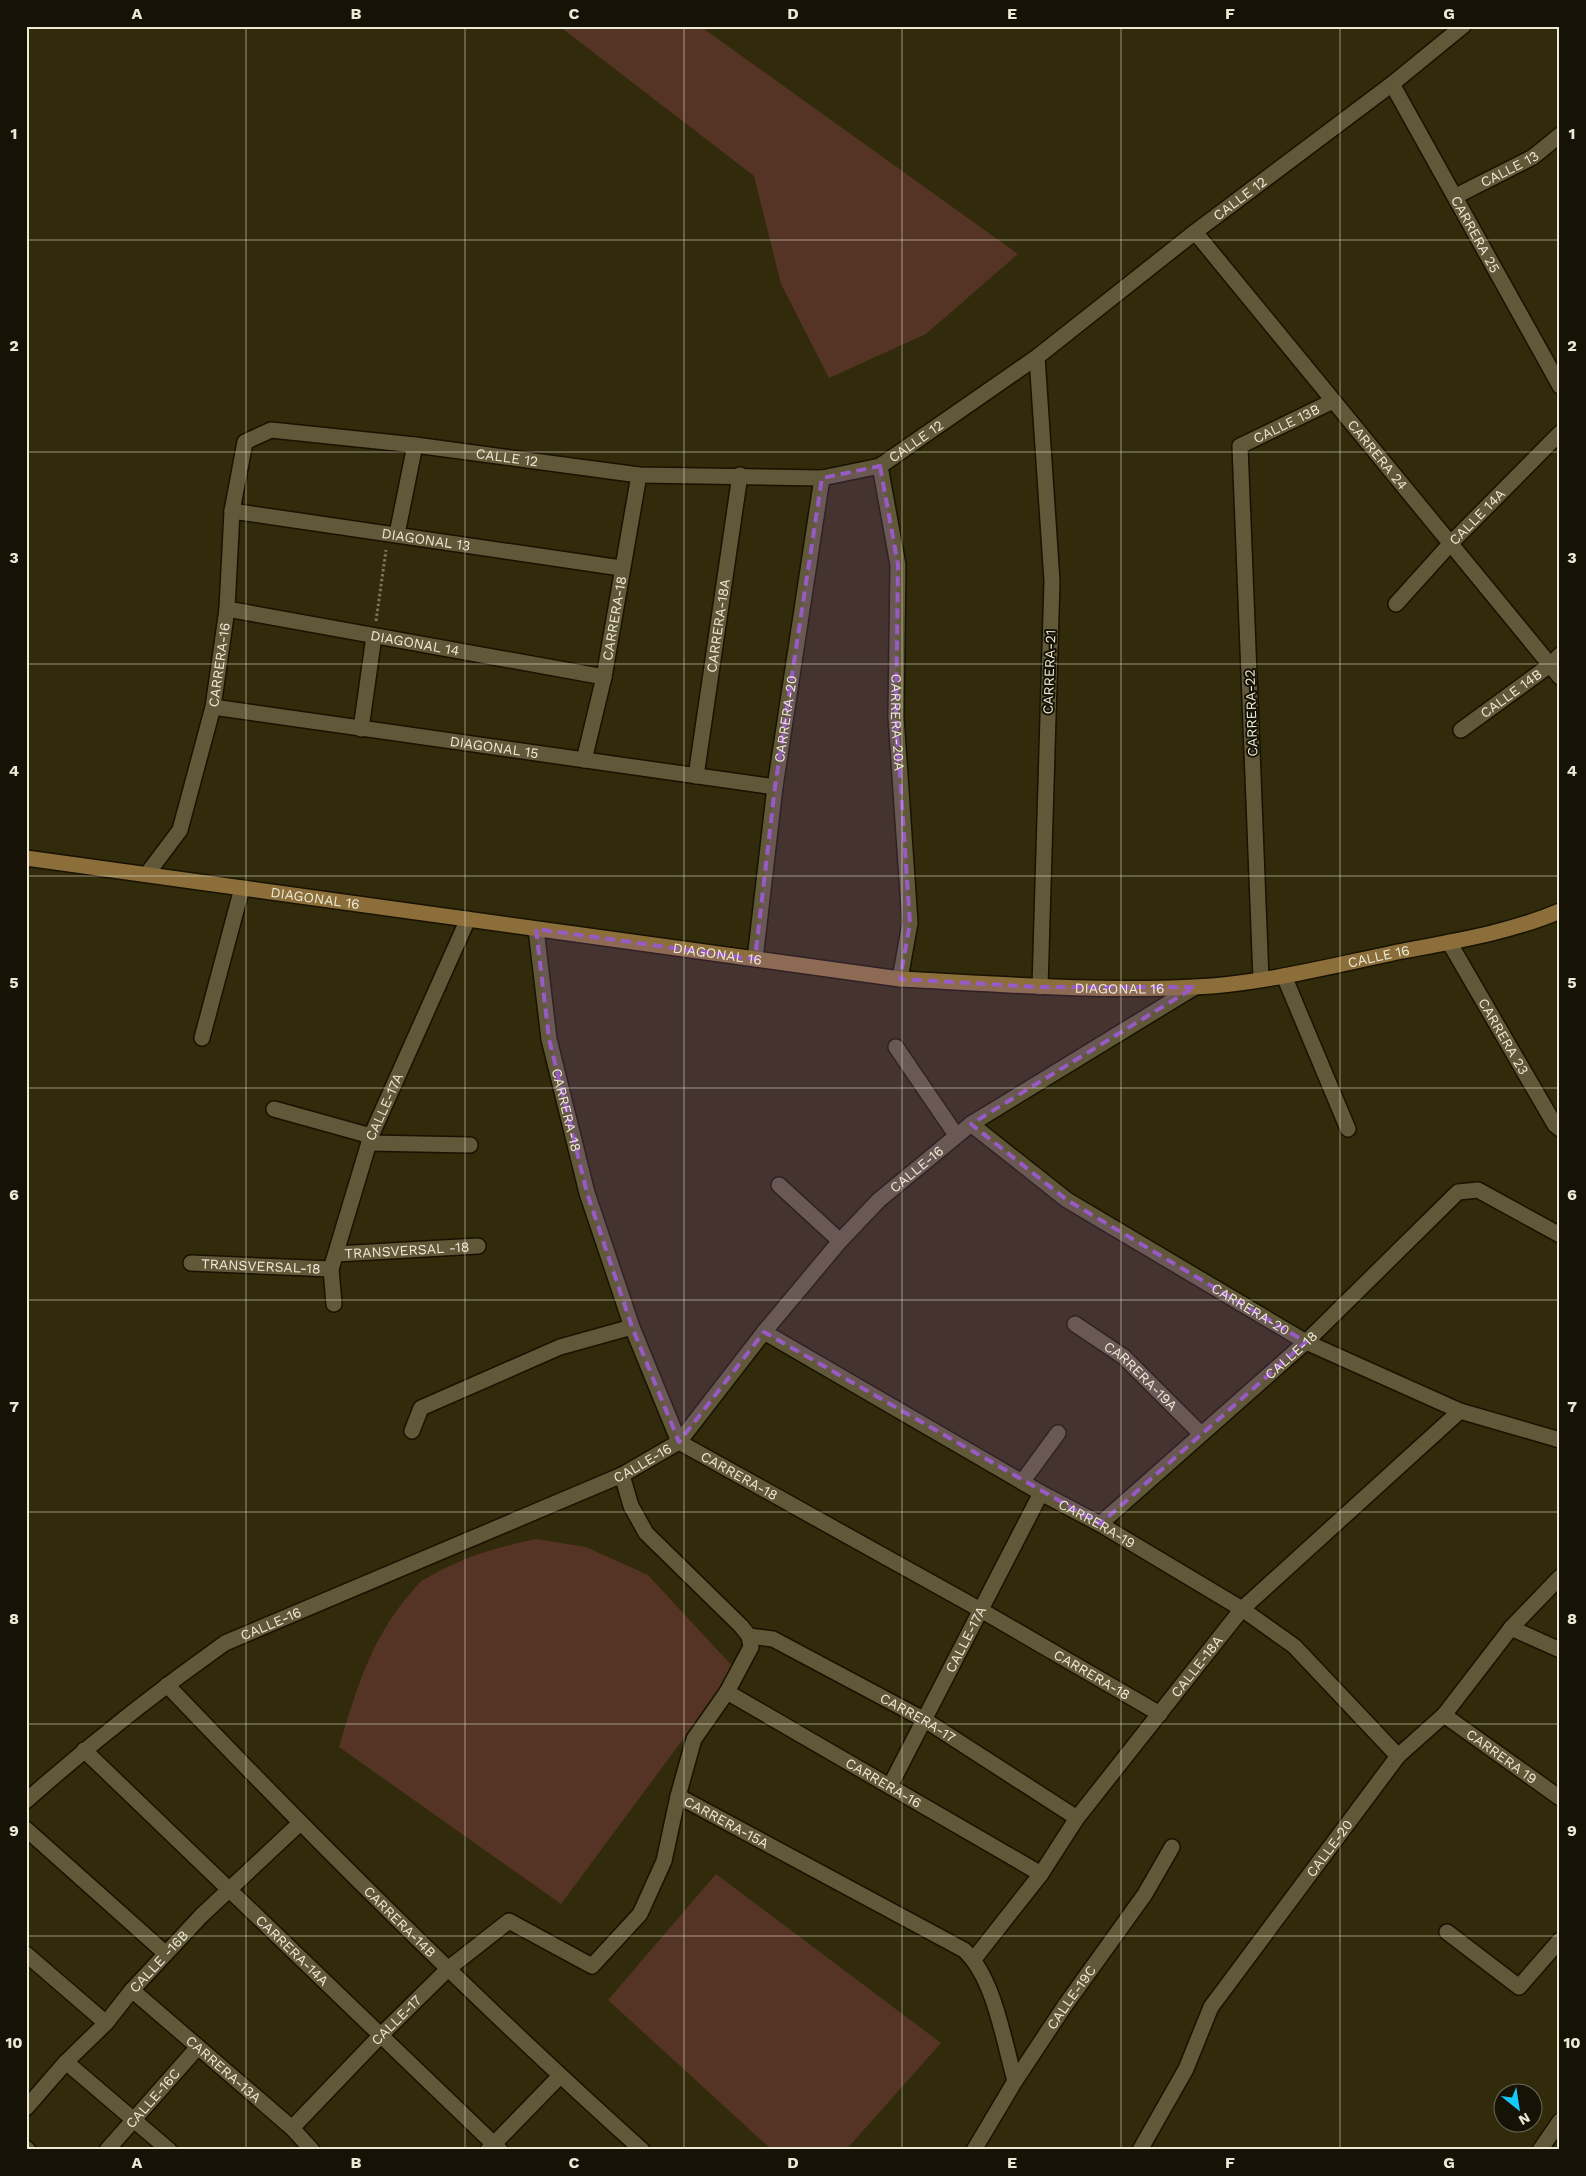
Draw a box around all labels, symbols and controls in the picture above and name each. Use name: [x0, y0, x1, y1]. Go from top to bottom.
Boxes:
text: A: [132, 4, 143, 23]
text: B: [351, 4, 362, 23]
text: C: [569, 4, 580, 23]
text: D: [787, 4, 799, 23]
text: E: [1007, 4, 1017, 23]
text: F: [1225, 4, 1235, 23]
text: G: [1443, 4, 1455, 23]
text: 1: [11, 124, 17, 143]
text: 1: [1569, 124, 1575, 143]
street label: CALLE 13: [1478, 148, 1542, 190]
street label: CALLE 12: [1210, 173, 1270, 224]
street label: CARRERA 25: [1448, 193, 1503, 276]
text: 2: [9, 336, 19, 355]
text: 2: [1567, 336, 1577, 355]
street label: CALLE 13B: [1251, 401, 1322, 446]
street label: CALLE 12: [886, 417, 946, 466]
street label: CARRERA 24: [1344, 417, 1411, 493]
street label: CALLE 12: [475, 445, 539, 469]
street label: CALLE 14A: [1446, 485, 1508, 548]
street label: DIAGONAL 13: [380, 525, 471, 554]
text: 3: [9, 548, 19, 567]
text: 3: [1567, 548, 1577, 567]
street label: CARRERA-18: [599, 575, 629, 662]
street label: CARRERA-18A: [703, 578, 733, 674]
street label: CARRERA-16: [205, 621, 233, 708]
street label: DIAGONAL 14: [369, 627, 461, 659]
street label: CARRERA-21: [1040, 629, 1058, 715]
street label: CALLE 14B: [1477, 666, 1545, 721]
street label: CARRERA-22: [1241, 669, 1261, 757]
street label: CARRERA-20: [771, 674, 800, 764]
street label: CARRERA-20A: [888, 674, 908, 771]
street label: DIAGONAL 15: [449, 733, 540, 761]
text: 4: [9, 761, 19, 780]
text: 4: [1567, 761, 1577, 780]
street label: DIAGONAL 16: [270, 884, 361, 912]
street label: DIAGONAL 16: [672, 940, 763, 968]
street label: CALLE 16: [1346, 942, 1411, 971]
text: 5: [9, 973, 19, 992]
text: 5: [1567, 973, 1577, 992]
street label: DIAGONAL 16: [1074, 980, 1165, 997]
street label: CARRERA 23: [1475, 995, 1532, 1077]
street label: CARRERA-18: [549, 1067, 585, 1153]
street label: CALLE-17A: [362, 1071, 406, 1143]
street label: CALLE-16: [887, 1142, 946, 1196]
text: 6: [9, 1185, 19, 1204]
text: 6: [1567, 1185, 1577, 1204]
street label: TRANSVERSAL -18: [344, 1239, 470, 1262]
street label: TRANSVERSAL-18: [201, 1255, 321, 1277]
street label: CARRERA-20: [1209, 1280, 1293, 1338]
street label: CALLE-18: [1262, 1328, 1320, 1383]
street label: CARRERA-19A: [1101, 1338, 1181, 1414]
text: 7: [9, 1397, 19, 1416]
text: 7: [1567, 1397, 1577, 1416]
street label: CALLE-16: [611, 1440, 674, 1486]
street label: CARRERA-18: [698, 1448, 780, 1503]
street label: CARRERA-19: [1056, 1496, 1138, 1551]
street label: CALLE-16: [238, 1604, 304, 1644]
street label: CALLE-17A: [942, 1604, 989, 1675]
text: 8: [9, 1609, 19, 1628]
text: 8: [1567, 1609, 1577, 1628]
street label: CALLE-18A: [1168, 1632, 1226, 1700]
street label: CARRERA-18: [1051, 1646, 1133, 1703]
street label: CARRERA-17: [877, 1690, 959, 1746]
street label: CARRERA 19: [1463, 1726, 1540, 1787]
street label: CARRERA-16: [843, 1754, 924, 1811]
street label: CARRERA-15A: [681, 1793, 772, 1851]
street label: CALLE-20: [1303, 1816, 1356, 1880]
text: 9: [9, 1821, 19, 1840]
text: 9: [1567, 1821, 1577, 1840]
street label: CARRERA-14B: [361, 1883, 439, 1961]
street label: CARRERA-14A: [253, 1912, 332, 1989]
street label: CALLE -16B: [126, 1927, 192, 1996]
street label: CALLE-19C: [1043, 1962, 1099, 2032]
street label: CALLE-17: [368, 1992, 425, 2048]
street label: CARRERA-13A: [183, 2032, 265, 2106]
text: 10: [5, 2033, 23, 2052]
text: 10: [1563, 2033, 1581, 2052]
street label: CALLE-16C: [122, 2065, 183, 2131]
north arrow: [1494, 2084, 1544, 2134]
text: N: [1516, 2110, 1533, 2129]
text: A: [132, 2153, 143, 2172]
text: B: [351, 2153, 362, 2172]
text: C: [569, 2153, 580, 2172]
text: D: [787, 2153, 799, 2172]
text: E: [1007, 2153, 1017, 2172]
text: F: [1225, 2153, 1235, 2172]
text: G: [1443, 2153, 1455, 2172]

